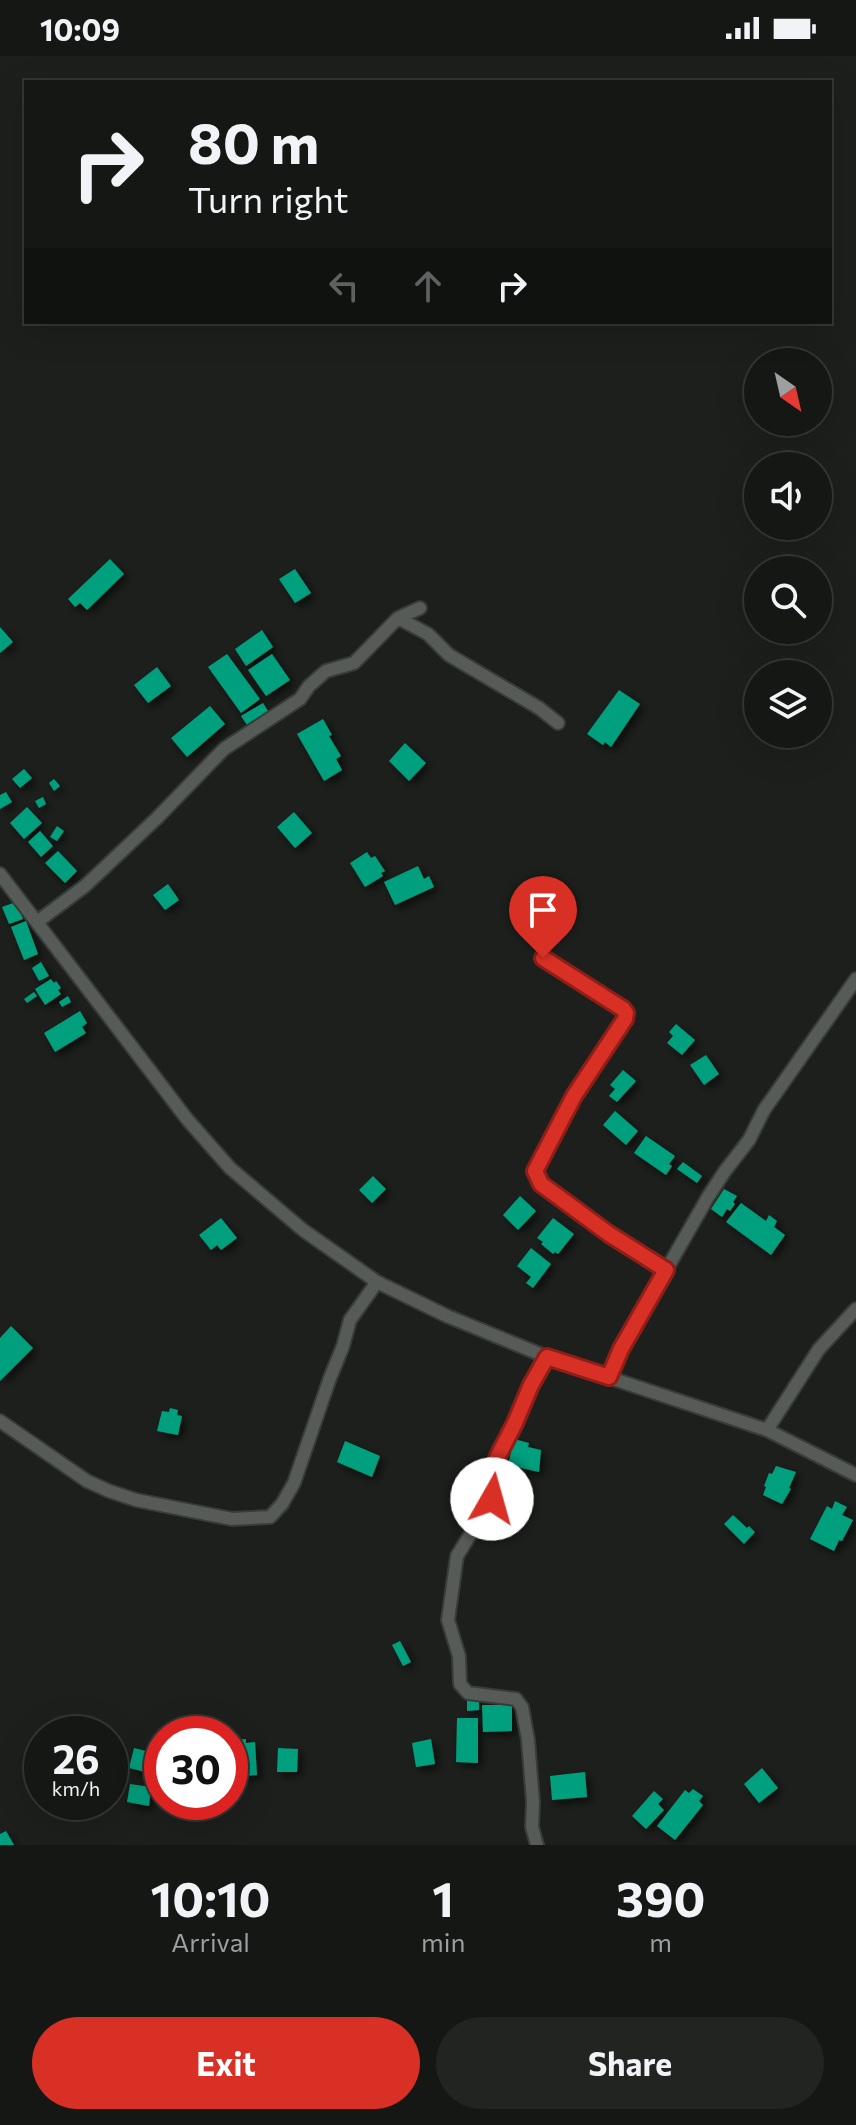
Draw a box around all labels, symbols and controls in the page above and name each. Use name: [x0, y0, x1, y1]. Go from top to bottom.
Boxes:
text: 10:09: [40, 10, 120, 47]
text: 80 m: [188, 107, 319, 176]
icon: right: [56, 112, 160, 216]
text: Turn right: [188, 176, 349, 220]
icon: left: [322, 264, 366, 308]
icon: ahead: [406, 264, 450, 308]
icon: right: [490, 264, 534, 308]
north arrow: [744, 348, 832, 436]
map controls: [744, 348, 832, 748]
button: sound: [744, 452, 832, 540]
button: search: [744, 556, 832, 644]
button: layers: [744, 660, 832, 748]
pin: [509, 876, 577, 958]
icon: arrive: [521, 888, 565, 932]
position arrow: [450, 1457, 534, 1541]
speed limit sign: 30: [144, 1716, 248, 1820]
text: 26: [52, 1733, 100, 1782]
text: km/h: [52, 1776, 100, 1800]
text: 10:10: [151, 1868, 271, 1927]
text: 1: [432, 1868, 454, 1927]
text: 390: [616, 1868, 705, 1927]
text: Arrival: [171, 1926, 250, 1957]
text: min: [421, 1926, 465, 1957]
text: m: [649, 1926, 672, 1957]
button: Exit: [32, 2017, 420, 2109]
button: Share: [436, 2017, 824, 2109]

